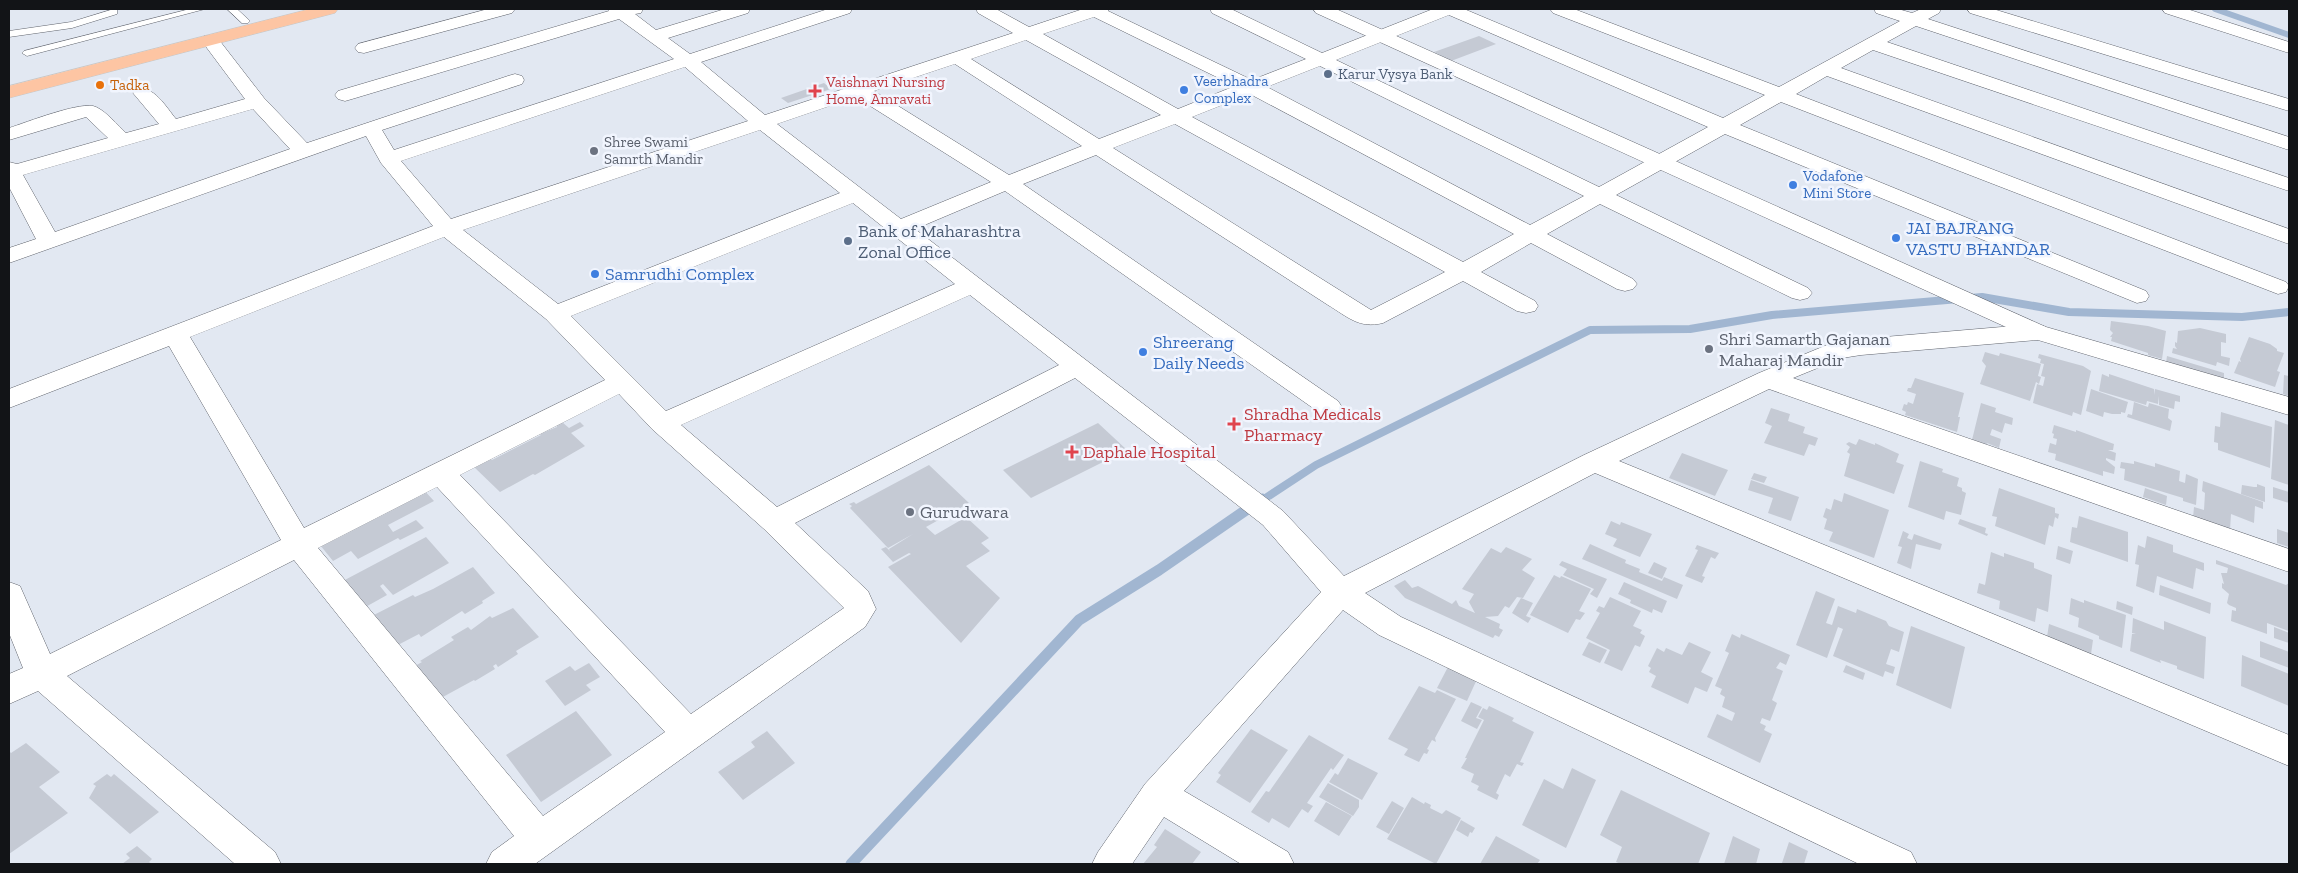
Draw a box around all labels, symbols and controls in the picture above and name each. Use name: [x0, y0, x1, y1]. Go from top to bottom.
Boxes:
place label: Karur Vysya Bank: [1338, 65, 1453, 83]
marker: Karur Vysya Bank: [1322, 68, 1334, 80]
place label: Veerbhadra Complex: [1193, 72, 1269, 107]
place label: Vaishnavi Nursing Home, Amravati: [825, 73, 945, 108]
place label: Tadka: [110, 76, 149, 94]
marker: Tadka: [94, 79, 106, 91]
marker: Vaishnavi Nursing Home, Amravati: [808, 84, 822, 98]
marker: Veerbhadra Complex: [1178, 84, 1190, 96]
place label: Shree Swami Samrth Mandir: [604, 133, 703, 168]
marker: Shree Swami Samrth Mandir: [588, 145, 600, 157]
place label: Vodafone Mini Store: [1802, 167, 1871, 202]
marker: Vodafone Mini Store: [1787, 179, 1799, 191]
place label: JAI BAJRANG VASTU BHANDAR: [1905, 217, 2050, 260]
place label: Bank of Maharashtra Zonal Office: [858, 220, 1021, 263]
marker: JAI BAJRANG VASTU BHANDAR: [1890, 232, 1902, 244]
marker: Bank of Maharashtra Zonal Office: [842, 235, 854, 247]
place label: Samrudhi Complex: [605, 263, 754, 285]
marker: Samrudhi Complex: [589, 268, 601, 280]
place label: Shri Samarth Gajanan Maharaj Mandir: [1719, 328, 1890, 371]
place label: Shreerang Daily Needs: [1153, 331, 1244, 374]
marker: Shri Samarth Gajanan Maharaj Mandir: [1703, 343, 1715, 355]
marker: Shreerang Daily Needs: [1137, 346, 1149, 358]
place label: Shradha Medicals Pharmacy: [1244, 403, 1381, 446]
marker: Shradha Medicals Pharmacy: [1228, 418, 1240, 430]
place label: Daphale Hospital: [1083, 441, 1216, 463]
marker: Daphale Hospital: [1065, 445, 1079, 459]
place label: Gurudwara: [920, 501, 1009, 523]
marker: Gurudwara: [904, 506, 916, 518]

